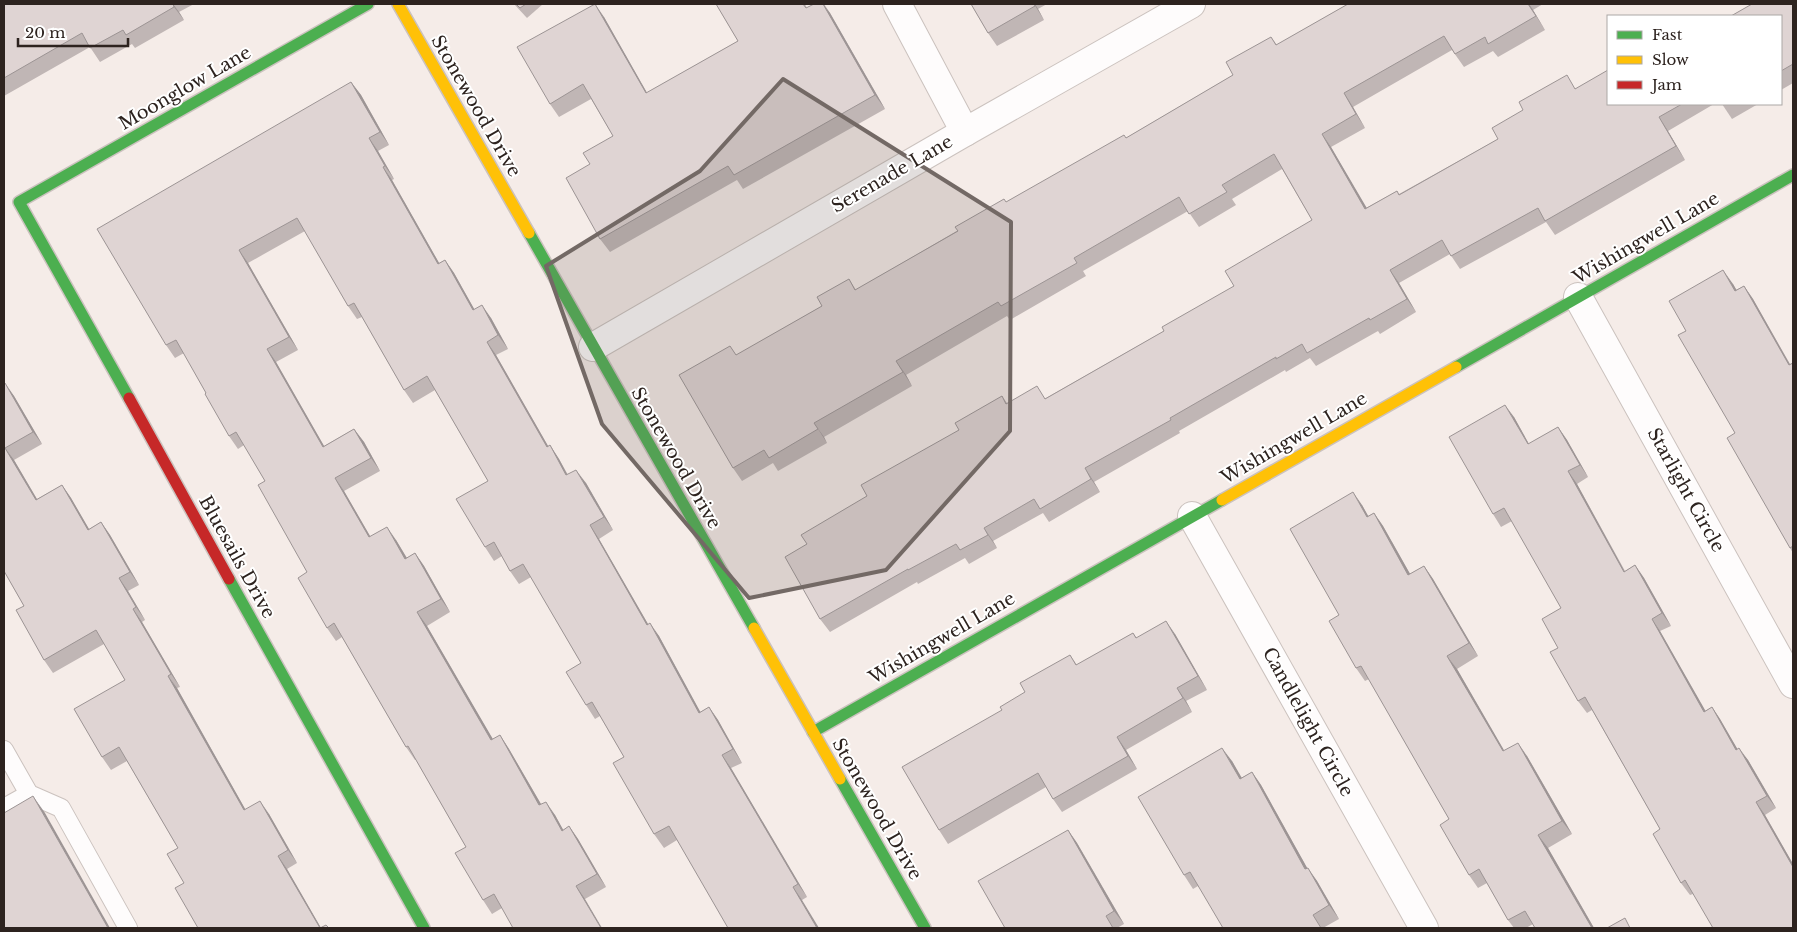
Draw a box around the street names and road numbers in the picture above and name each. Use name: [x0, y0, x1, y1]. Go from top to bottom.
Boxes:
street label: Stonewood Drive: [426, 31, 526, 181]
street label: Moonglow Lane: [115, 41, 255, 135]
street label: Serenade Lane: [827, 130, 957, 218]
street label: Wishingwell Lane: [1568, 187, 1723, 289]
street label: Stonewood Drive: [626, 383, 726, 533]
street label: Wishingwell Lane: [1216, 387, 1371, 489]
street label: Starlight Circle: [1643, 424, 1729, 556]
street label: Bluesails Drive: [194, 492, 280, 622]
street label: Wishingwell Lane: [864, 587, 1019, 689]
street label: Candlelight Circle: [1258, 644, 1358, 800]
street label: Stonewood Drive: [827, 734, 927, 884]

